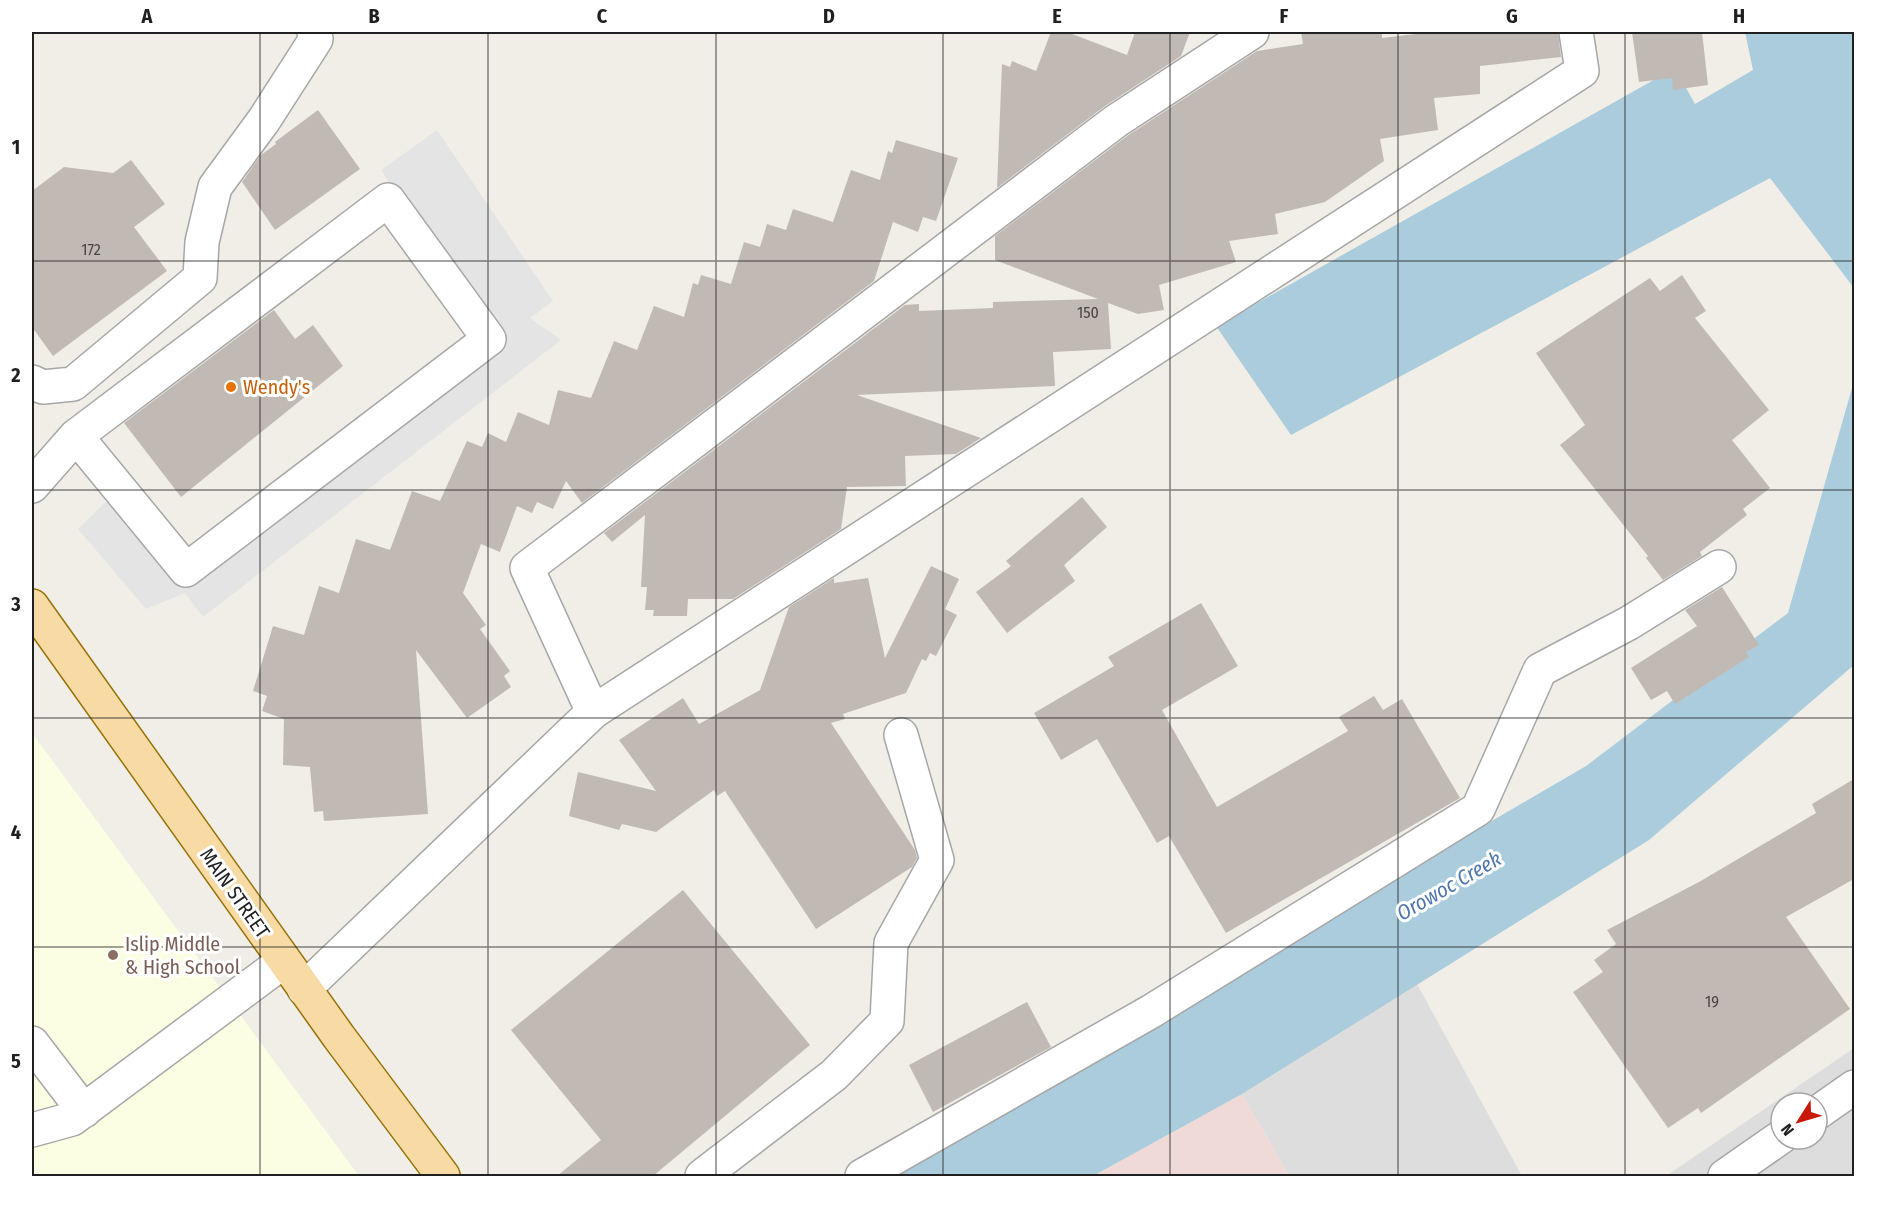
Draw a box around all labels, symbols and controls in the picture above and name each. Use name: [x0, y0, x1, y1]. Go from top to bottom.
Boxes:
text: A: [141, 4, 154, 28]
text: B: [368, 4, 380, 28]
text: C: [597, 4, 608, 28]
text: D: [823, 4, 835, 28]
text: E: [1052, 4, 1062, 28]
text: F: [1280, 4, 1289, 28]
text: G: [1506, 4, 1518, 28]
text: H: [1733, 4, 1745, 28]
text: 1: [12, 135, 20, 159]
house number: 172: [81, 240, 101, 259]
house number: 150: [1077, 303, 1099, 322]
text: 2: [10, 363, 21, 387]
place label: Wendy's: [243, 375, 310, 399]
marker: Wendy's: [224, 380, 238, 394]
text: 3: [10, 592, 21, 616]
text: 4: [11, 820, 21, 844]
street label: MAIN STREET: [195, 843, 275, 943]
water label: Orowoc Creek: [1392, 846, 1506, 926]
place label: Islip Middle & High School: [125, 932, 240, 979]
marker: Islip Middle & High School: [106, 948, 120, 962]
house number: 19: [1705, 992, 1719, 1011]
text: 5: [11, 1049, 21, 1073]
north arrow: [1769, 1091, 1829, 1151]
text: N: [1777, 1120, 1798, 1139]

